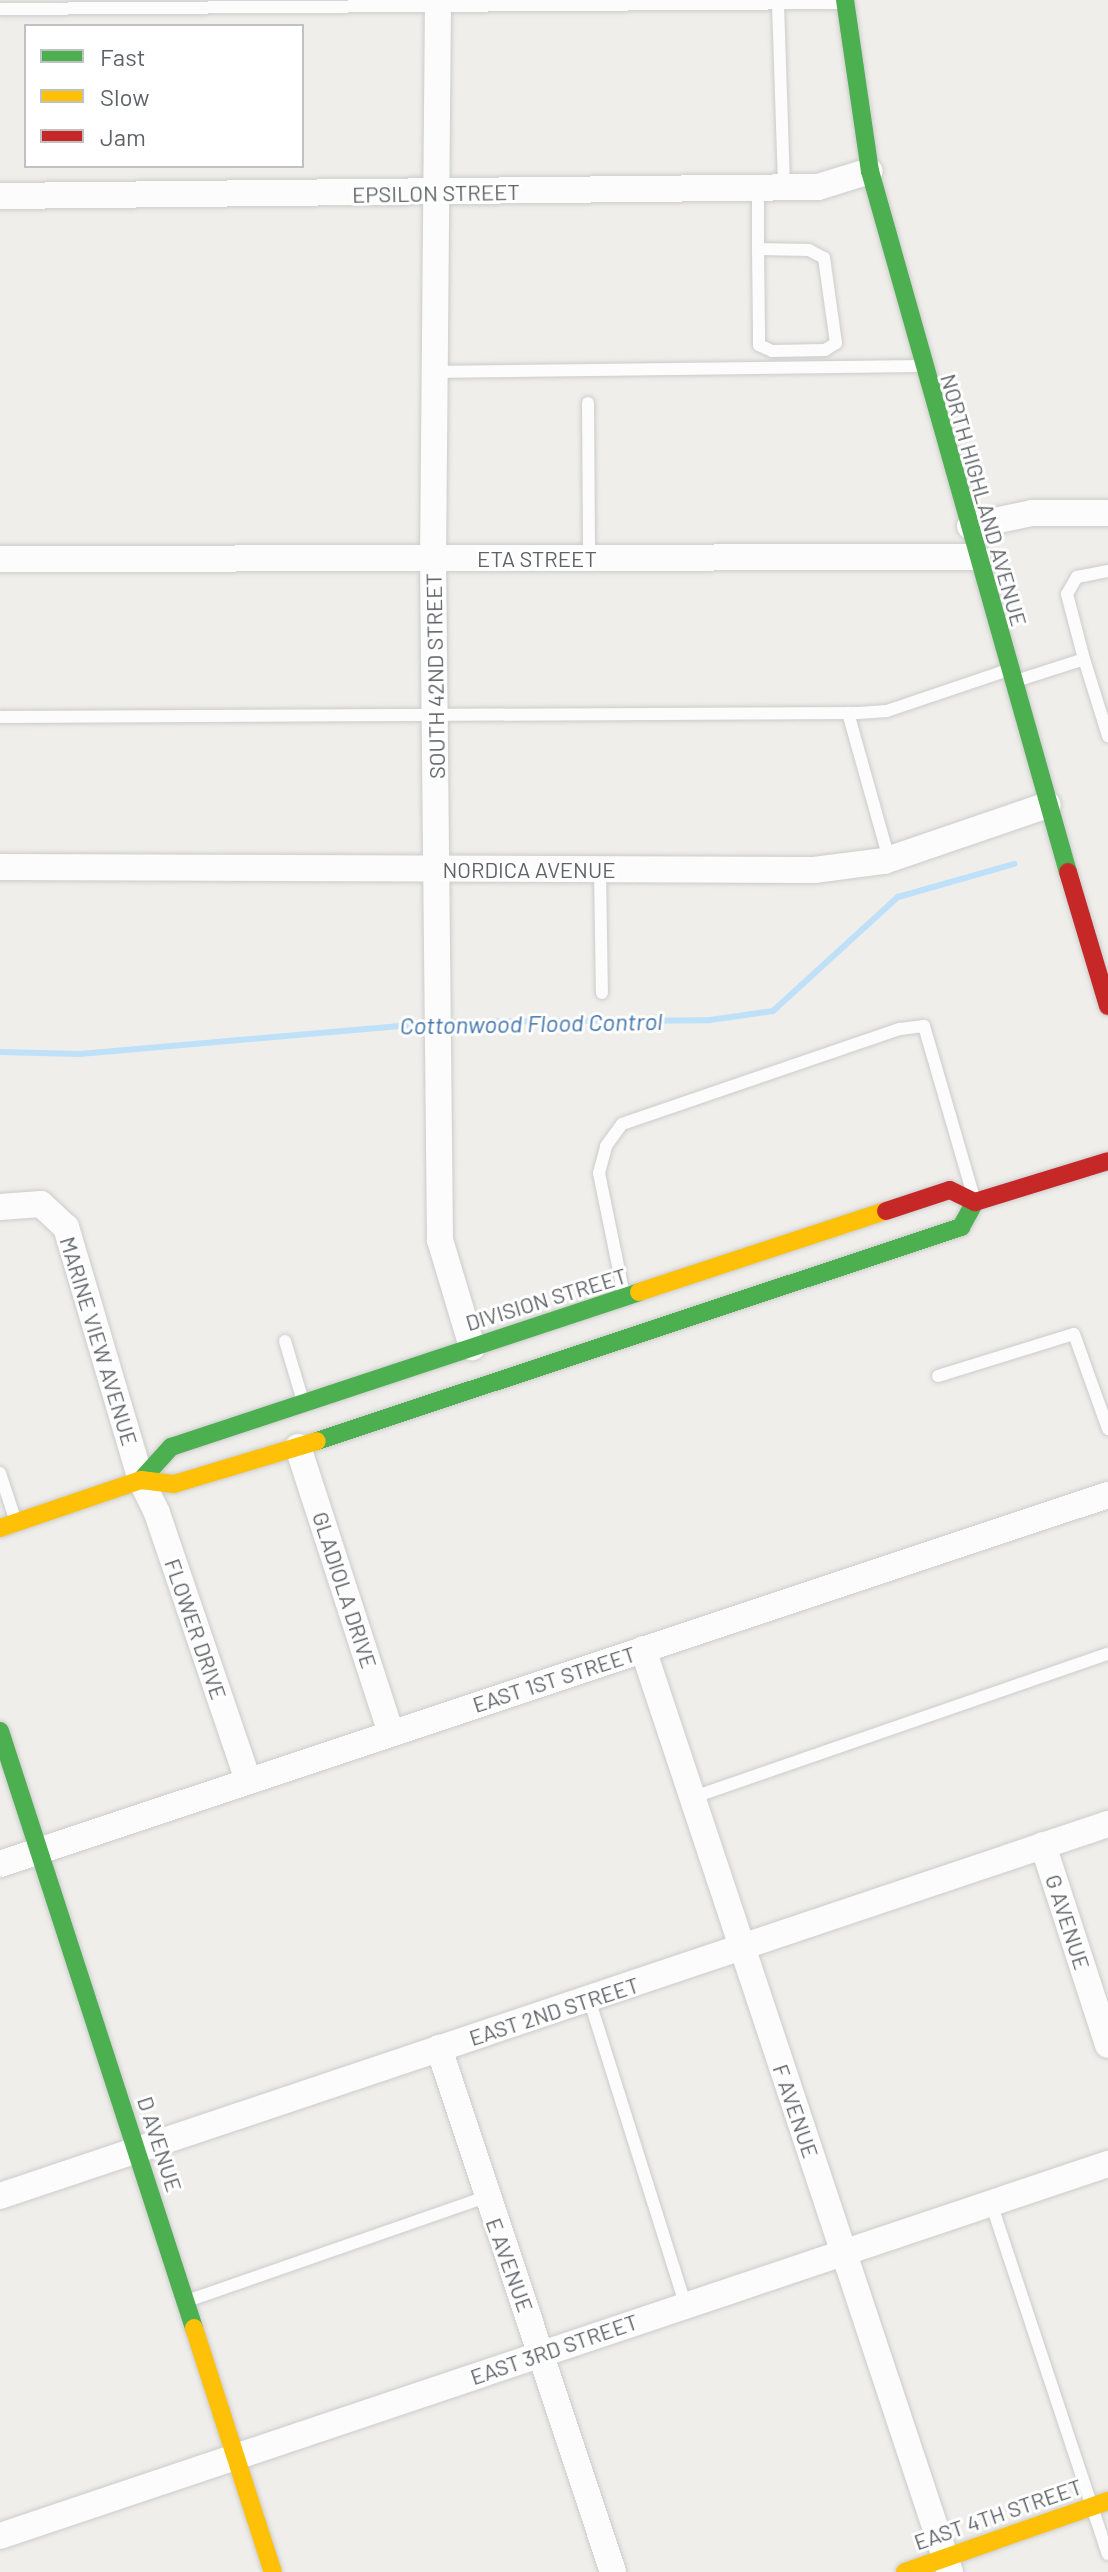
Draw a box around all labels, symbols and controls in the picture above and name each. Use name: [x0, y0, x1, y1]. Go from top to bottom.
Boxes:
legend: [24, 24, 304, 168]
text: Fast: [100, 42, 145, 71]
text: Slow: [100, 82, 149, 111]
text: Jam: [100, 122, 146, 151]
street label: EPSILON STREET: [352, 178, 520, 208]
street label: NORTH HIGHLAND AVENUE: [935, 371, 1033, 629]
street label: ETA STREET: [477, 546, 597, 572]
street label: SOUTH 42ND STREET: [420, 573, 450, 779]
street label: NORDICA AVENUE: [442, 857, 616, 883]
water label: Cottonwood Flood Control: [399, 1006, 663, 1040]
street label: MARINE VIEW AVENUE: [55, 1233, 143, 1449]
street label: DIVISION STREET: [462, 1262, 630, 1336]
street label: GLADIOLA DRIVE: [307, 1508, 383, 1672]
street label: FLOWER DRIVE: [160, 1555, 232, 1703]
street label: EAST 1ST STREET: [469, 1640, 639, 1718]
street label: G AVENUE: [1040, 1871, 1096, 1973]
street label: EAST 2ND STREET: [466, 1971, 642, 2051]
street label: F AVENUE: [768, 2061, 824, 2161]
street label: D AVENUE: [132, 2093, 188, 2195]
street label: E AVENUE: [481, 2214, 539, 2316]
street label: EAST 3RD STREET: [467, 2308, 641, 2390]
street label: EAST 4TH STREET: [910, 2473, 1086, 2555]

